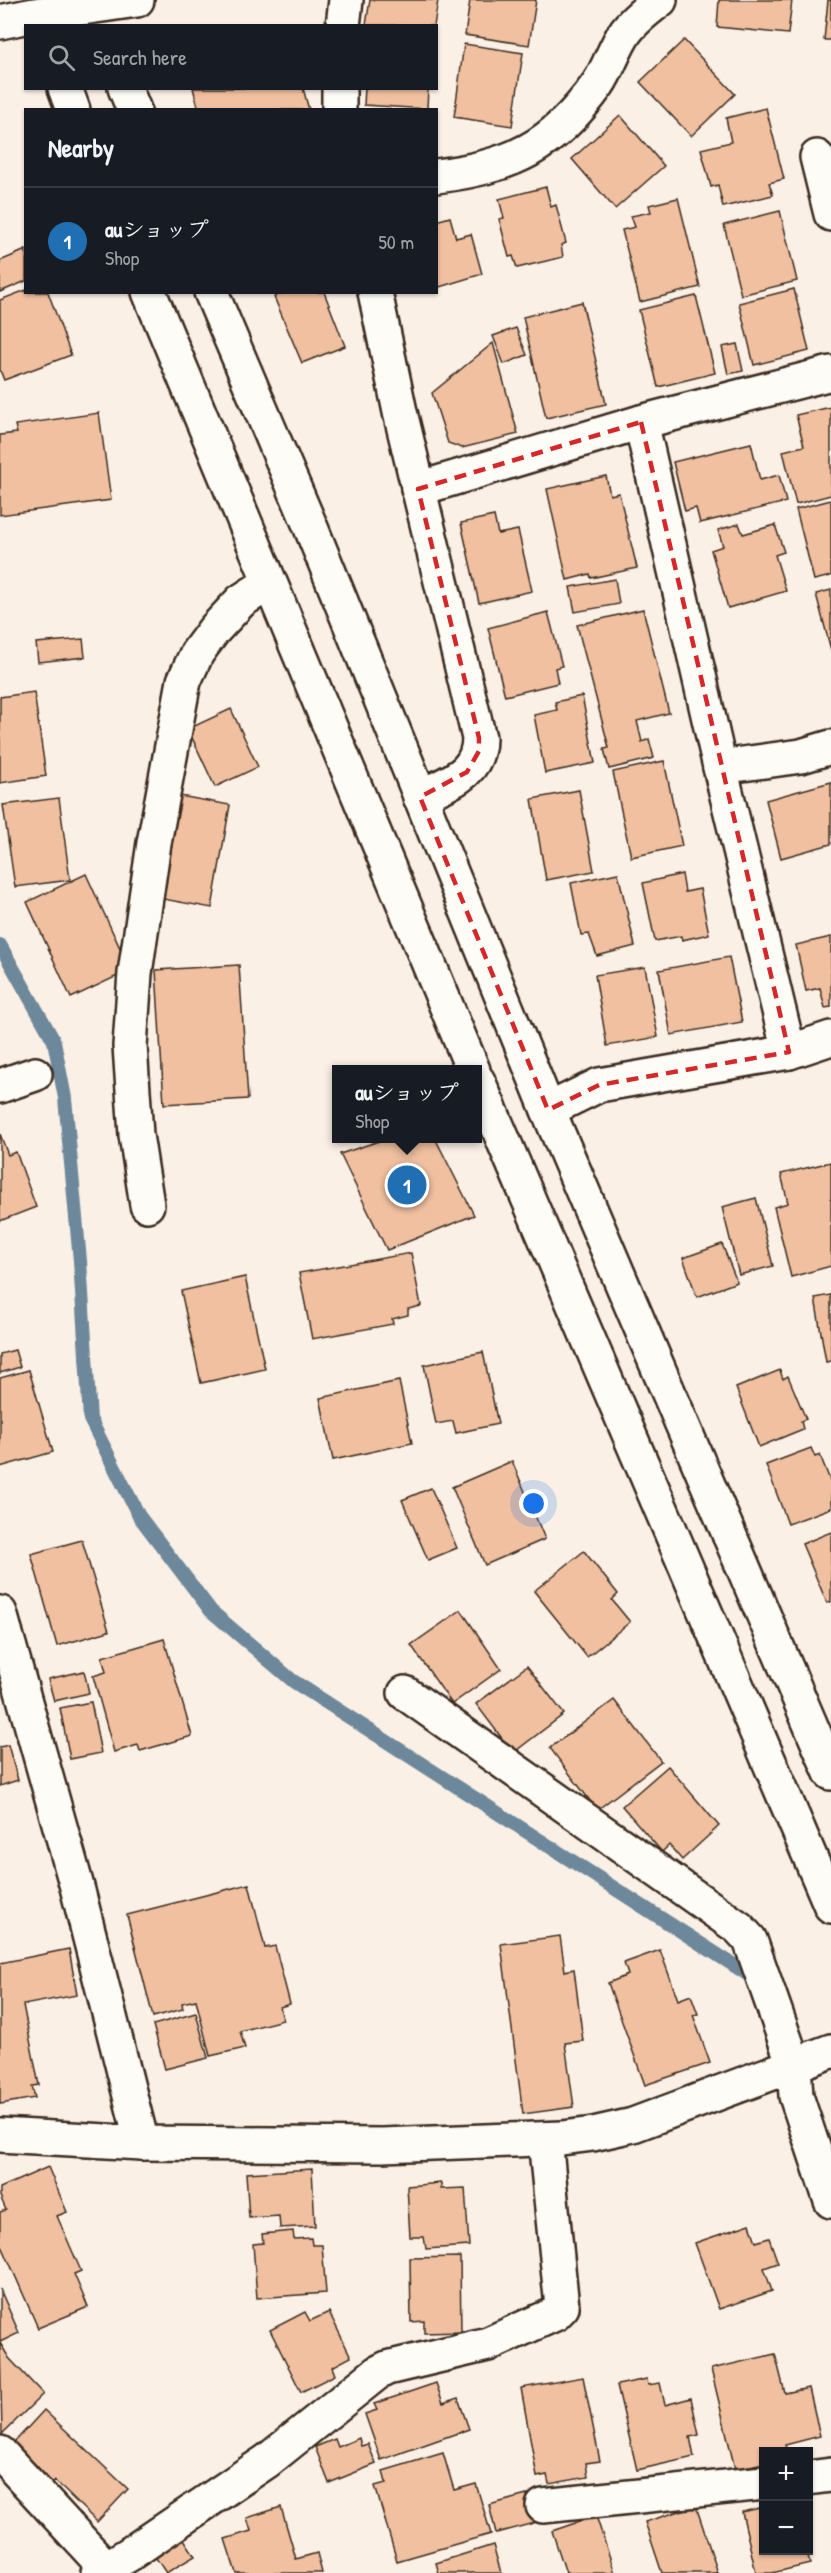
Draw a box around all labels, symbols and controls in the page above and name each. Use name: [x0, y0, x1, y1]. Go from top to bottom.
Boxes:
search box: [24, 24, 438, 90]
icon: search: [45, 41, 78, 74]
text: Search here: [93, 42, 187, 72]
text: Nearby: [48, 130, 114, 165]
text: auショップ: [105, 214, 209, 244]
text: 1: [64, 228, 71, 255]
text: 50 m: [378, 228, 414, 255]
text: Shop: [105, 244, 139, 271]
popup: [332, 1065, 482, 1143]
text: auショップ: [355, 1077, 459, 1107]
text: Shop: [355, 1107, 389, 1134]
pin: 1: [388, 1162, 426, 1208]
your location: [519, 1489, 548, 1518]
map controls: [759, 2447, 813, 2555]
button: +: [759, 2447, 813, 2501]
button: −: [759, 2501, 813, 2555]

